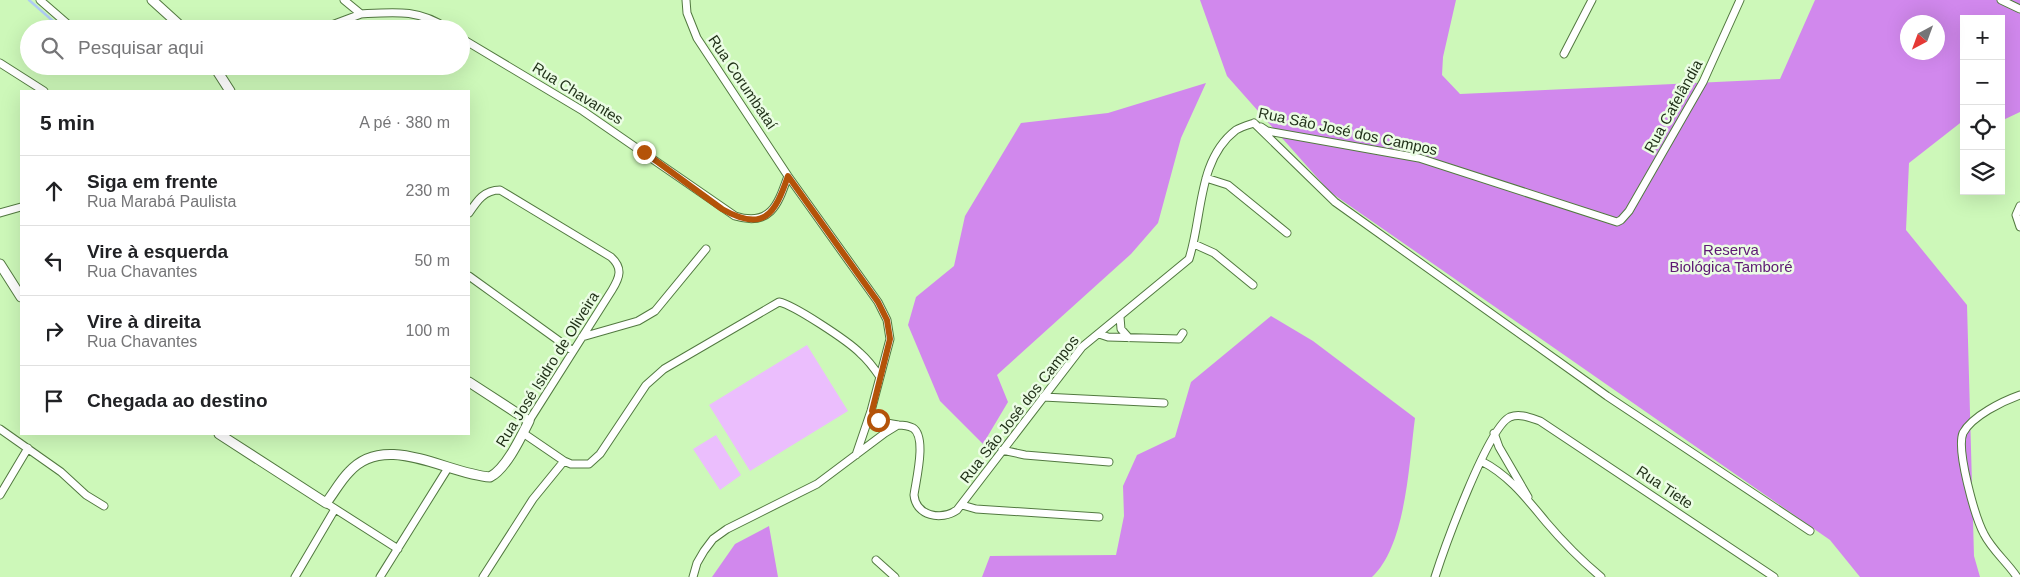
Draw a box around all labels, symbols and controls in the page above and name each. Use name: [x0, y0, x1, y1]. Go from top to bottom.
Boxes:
north arrow: [1900, 15, 1945, 60]
map controls: [1960, 15, 2005, 195]
button: +: [1960, 15, 2005, 60]
search box: [20, 20, 470, 75]
street label: Rua Corumbataí: [705, 32, 781, 133]
icon: search: [38, 34, 66, 62]
text: Pesquisar aqui: [78, 37, 204, 58]
street label: Rua Cafelândia: [1640, 56, 1706, 155]
street label: Rua Chavantes: [530, 58, 626, 128]
button: −: [1960, 60, 2005, 105]
street label: Rua São José dos Campos: [1257, 104, 1439, 158]
button: locate: [1960, 105, 2005, 150]
text: 5 min: [40, 111, 95, 134]
text: A pé · 380 m: [359, 114, 450, 131]
route end: [633, 141, 656, 164]
button: layers: [1960, 150, 2005, 195]
text: Siga em frente: [87, 171, 218, 192]
icon: ahead: [40, 177, 68, 205]
text: 230 m: [406, 182, 450, 199]
text: Rua Marabá Paulista: [87, 193, 236, 210]
text: Vire à esquerda: [87, 241, 228, 262]
park label: Reserva Biológica Tamboré: [1669, 241, 1793, 275]
icon: left: [40, 247, 68, 275]
text: 50 m: [414, 252, 450, 269]
text: Rua Chavantes: [87, 263, 197, 280]
street label: Rua José Isidro de Oliveira: [492, 288, 602, 450]
text: Vire à direita: [87, 311, 201, 332]
icon: right: [40, 317, 68, 345]
text: 100 m: [406, 322, 450, 339]
street label: Rua São José dos Campos: [956, 332, 1082, 486]
text: Rua Chavantes: [87, 333, 197, 350]
icon: arrive: [40, 387, 68, 415]
text: Chegada ao destino: [87, 390, 268, 411]
route start: [867, 409, 890, 432]
street label: Rua Tiete: [1634, 462, 1696, 512]

